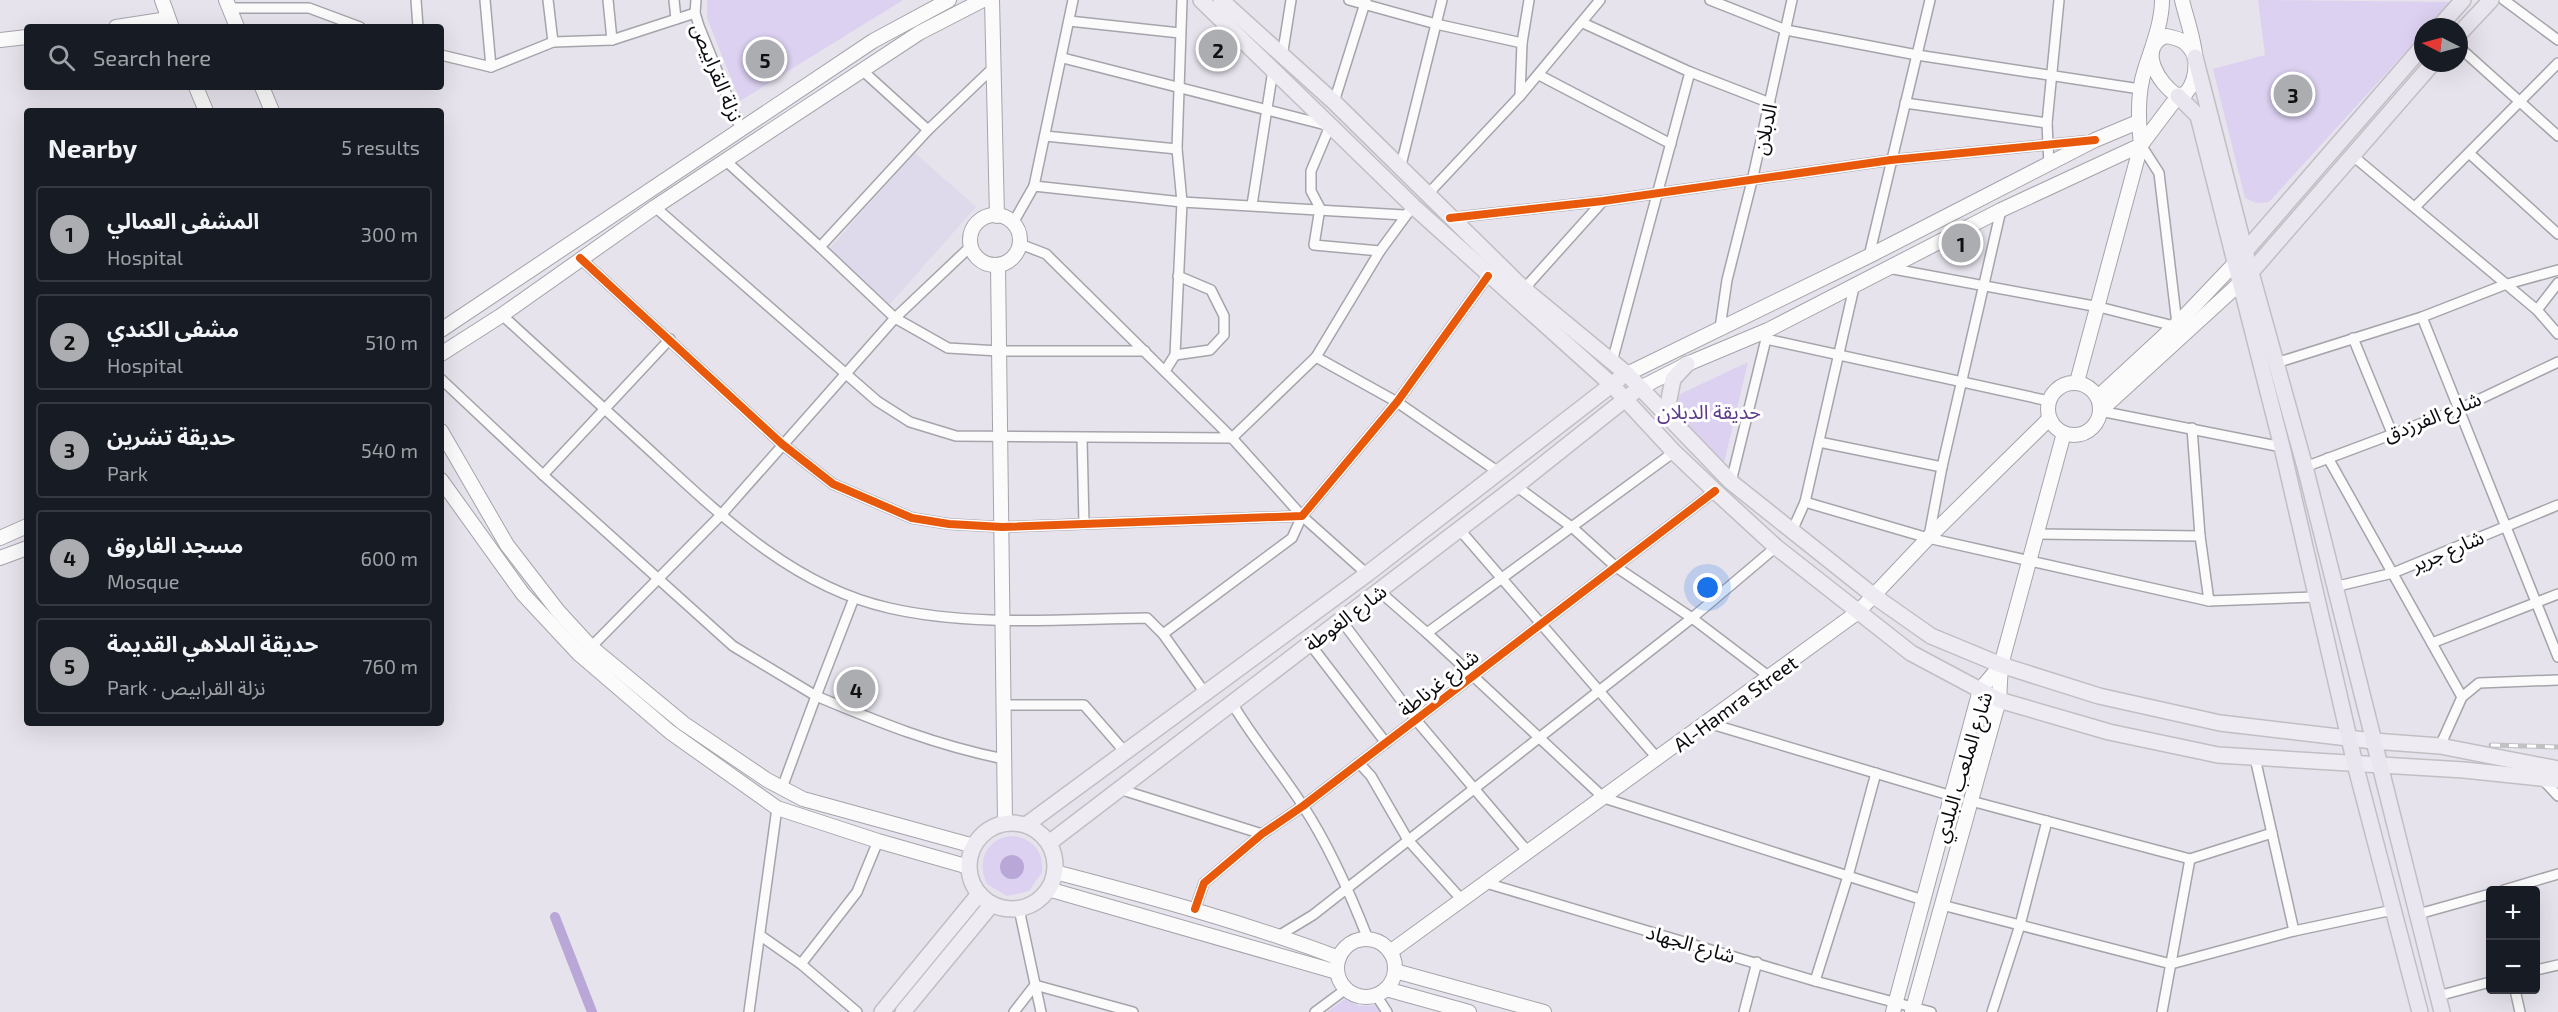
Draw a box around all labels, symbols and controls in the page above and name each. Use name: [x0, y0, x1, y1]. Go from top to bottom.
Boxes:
north arrow: [2414, 18, 2468, 72]
street label: نزلة القرابيص: [686, 19, 749, 125]
search box: [24, 24, 444, 90]
pin: 2: [1198, 26, 1238, 72]
pin: 5: [746, 36, 784, 82]
icon: search: [45, 41, 78, 74]
text: Search here: [93, 44, 211, 70]
pin: 3: [2274, 72, 2312, 116]
street label: الدبلان: [1747, 101, 1782, 157]
text: Nearby: [48, 132, 137, 163]
text: 5 results: [341, 135, 420, 159]
text: المشفى العمالي: [107, 207, 259, 233]
pin: 1: [1942, 220, 1980, 266]
text: 1: [65, 222, 74, 246]
text: 300 m: [361, 222, 418, 246]
text: Hospital: [107, 245, 183, 269]
text: مشفى الكندي: [107, 315, 239, 341]
text: 2: [64, 330, 75, 354]
text: 510 m: [365, 330, 418, 354]
text: Hospital: [107, 353, 183, 377]
street label: شارع الفرزدق: [2380, 386, 2486, 450]
park label: حديقة الدبلان: [1657, 399, 1761, 424]
text: حديقة تشرين: [107, 423, 235, 449]
text: 3: [64, 438, 75, 462]
text: 540 m: [361, 438, 418, 462]
text: Park: [107, 461, 148, 485]
street label: شارع جرير: [2406, 524, 2488, 580]
text: مسجد الفاروق: [107, 531, 243, 557]
text: 4: [63, 546, 76, 570]
text: 600 m: [360, 546, 418, 570]
text: Mosque: [107, 569, 180, 593]
your location: [1693, 573, 1722, 602]
street label: شارع الغوطة: [1299, 578, 1393, 659]
text: حديقة الملاهي القديمة: [107, 630, 318, 656]
street label: شارع غرناطة: [1393, 643, 1485, 724]
street label: Al-Hamra Street: [1668, 650, 1802, 756]
text: 5: [64, 654, 75, 678]
text: 760 m: [362, 654, 418, 678]
pin: 4: [836, 666, 876, 712]
text: Park · نزلة القرابيص: [107, 675, 265, 699]
street label: شارع الملعب البلدي: [1928, 689, 2001, 847]
map controls: [2486, 886, 2540, 994]
button: +: [2486, 886, 2540, 940]
street label: شارع الجهاد: [1643, 919, 1738, 971]
button: −: [2486, 940, 2540, 994]

